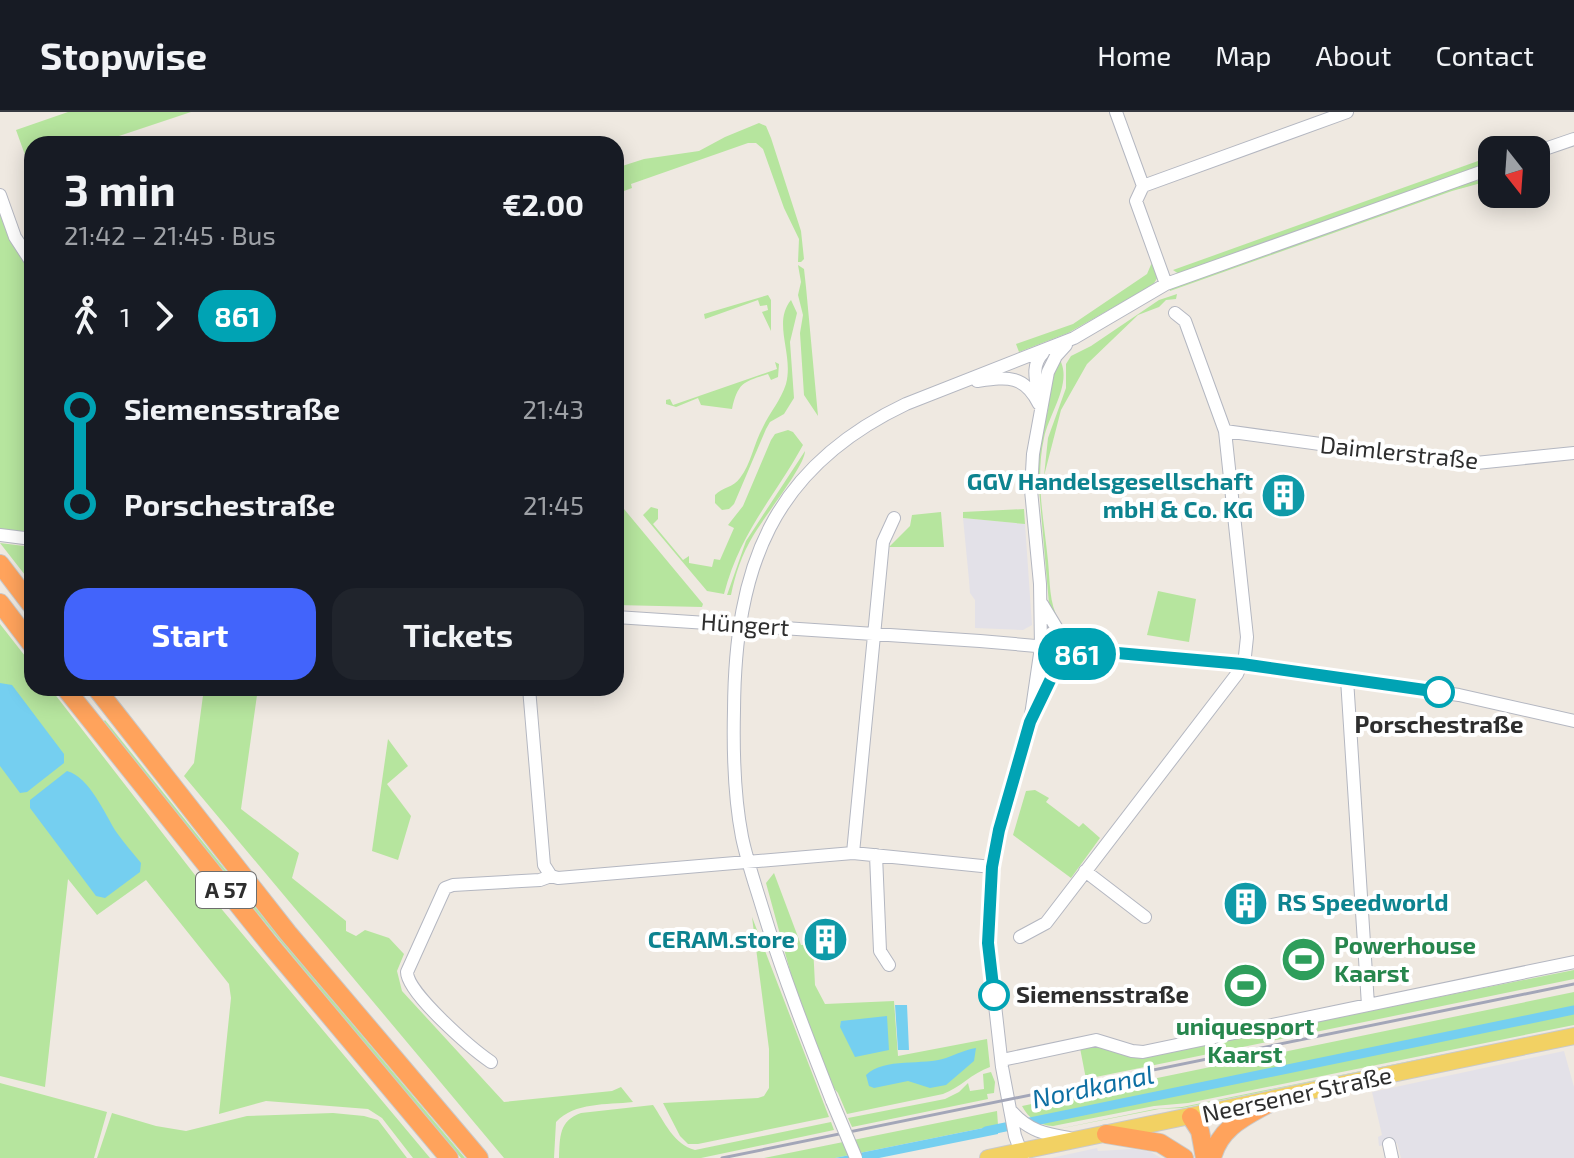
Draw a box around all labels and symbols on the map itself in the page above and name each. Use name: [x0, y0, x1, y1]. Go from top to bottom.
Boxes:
north arrow: [1478, 136, 1550, 208]
street label: Daimlerstraße: [1319, 429, 1480, 474]
place label: GGV Handelsgesellschaft mbH & Co. KG: [967, 466, 1253, 523]
building icon: GGV Handelsgesellschaft mbH & Co. KG: [1260, 472, 1308, 520]
street label: Hüngert: [700, 606, 790, 641]
line badge: 861: [1031, 628, 1123, 680]
marker: Porschestraße: [1424, 677, 1454, 707]
place label: Porschestraße: [1354, 709, 1524, 738]
road number: A 57: [196, 872, 256, 908]
building icon: RS Speedworld: [1222, 879, 1270, 927]
place label: RS Speedworld: [1277, 887, 1449, 916]
building icon: CERAM.store: [802, 916, 850, 964]
place label: CERAM.store: [648, 924, 795, 953]
place label: Powerhouse Kaarst: [1334, 930, 1476, 987]
sports icon: Powerhouse Kaarst: [1279, 936, 1327, 984]
sports icon: uniquesport Kaarst: [1221, 961, 1269, 1009]
place label: Siemensstraße: [1016, 979, 1189, 1008]
marker: Siemensstraße: [979, 980, 1009, 1010]
place label: uniquesport Kaarst: [1176, 1011, 1315, 1068]
water label: Nordkanal: [1029, 1058, 1156, 1114]
street label: Neersener Straße: [1199, 1059, 1394, 1128]

